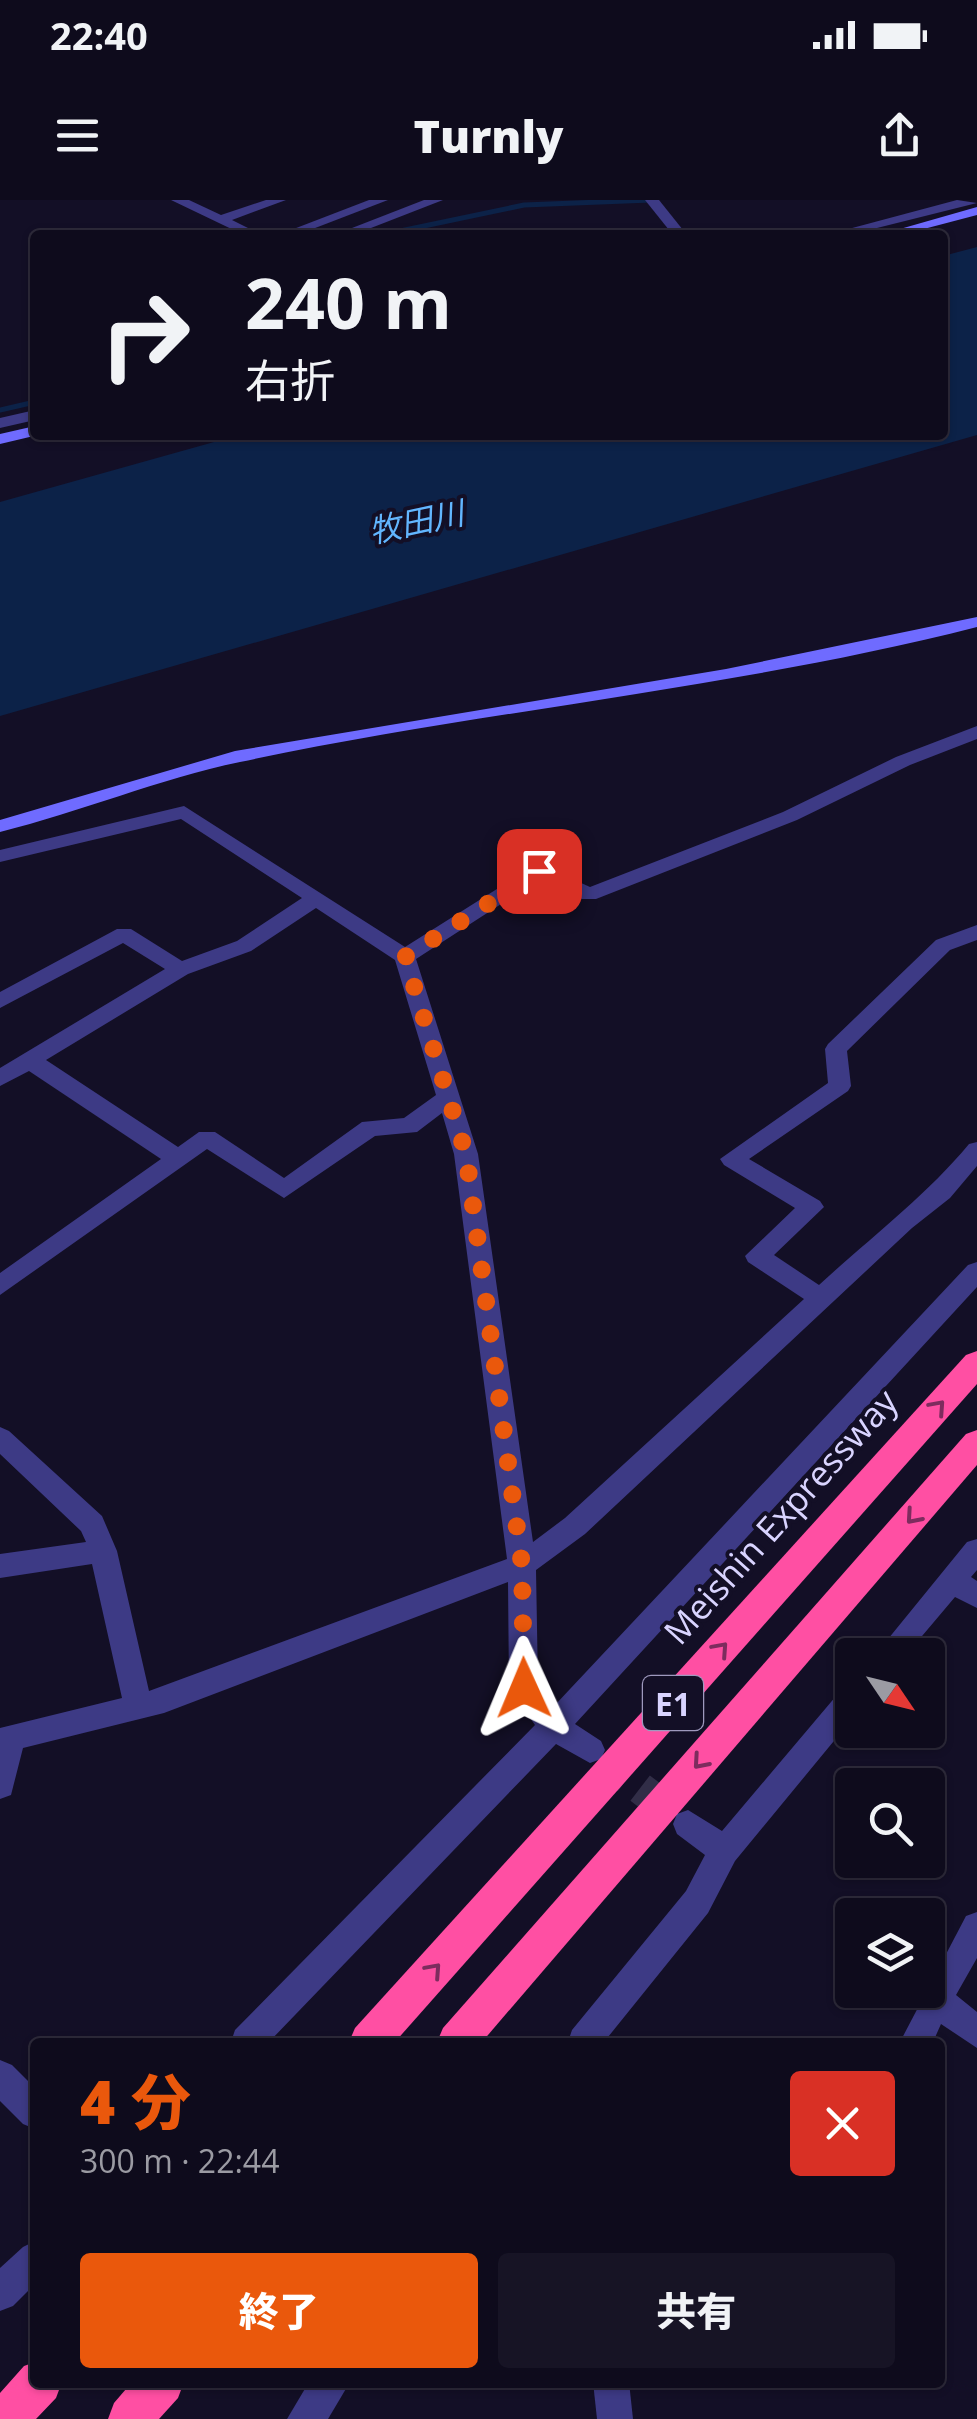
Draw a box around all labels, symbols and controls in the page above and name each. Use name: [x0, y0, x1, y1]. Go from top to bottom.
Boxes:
text: 22:40: [50, 9, 148, 61]
text: Turnly: [414, 105, 564, 166]
icon: menu: [50, 108, 105, 163]
icon: share: [872, 108, 927, 163]
text: 240 m: [245, 254, 452, 350]
icon: right: [80, 270, 210, 400]
text: 右折: [245, 349, 335, 410]
water label: 牧田川: [365, 489, 470, 552]
pin: [497, 829, 582, 914]
icon: arrive: [512, 844, 567, 899]
street label: Meishin Expressway: [653, 1378, 908, 1654]
one-way arrow: [926, 1400, 944, 1419]
one-way arrow: [907, 1505, 925, 1524]
position arrow: [472, 1636, 576, 1740]
north arrow: [835, 1638, 945, 1748]
map controls: [835, 1638, 945, 2008]
one-way arrow: [709, 1642, 727, 1661]
road number: E1: [643, 1676, 703, 1730]
one-way arrow: [694, 1750, 712, 1769]
button: search: [835, 1768, 945, 1878]
button: layers: [835, 1898, 945, 2008]
one-way arrow: [422, 1963, 440, 1982]
text: 4 分: [80, 2060, 191, 2142]
button: close: [790, 2071, 895, 2176]
text: 300 m · 22:44: [80, 2139, 279, 2182]
button: 終了: [80, 2253, 478, 2368]
button: 共有: [498, 2253, 895, 2368]

